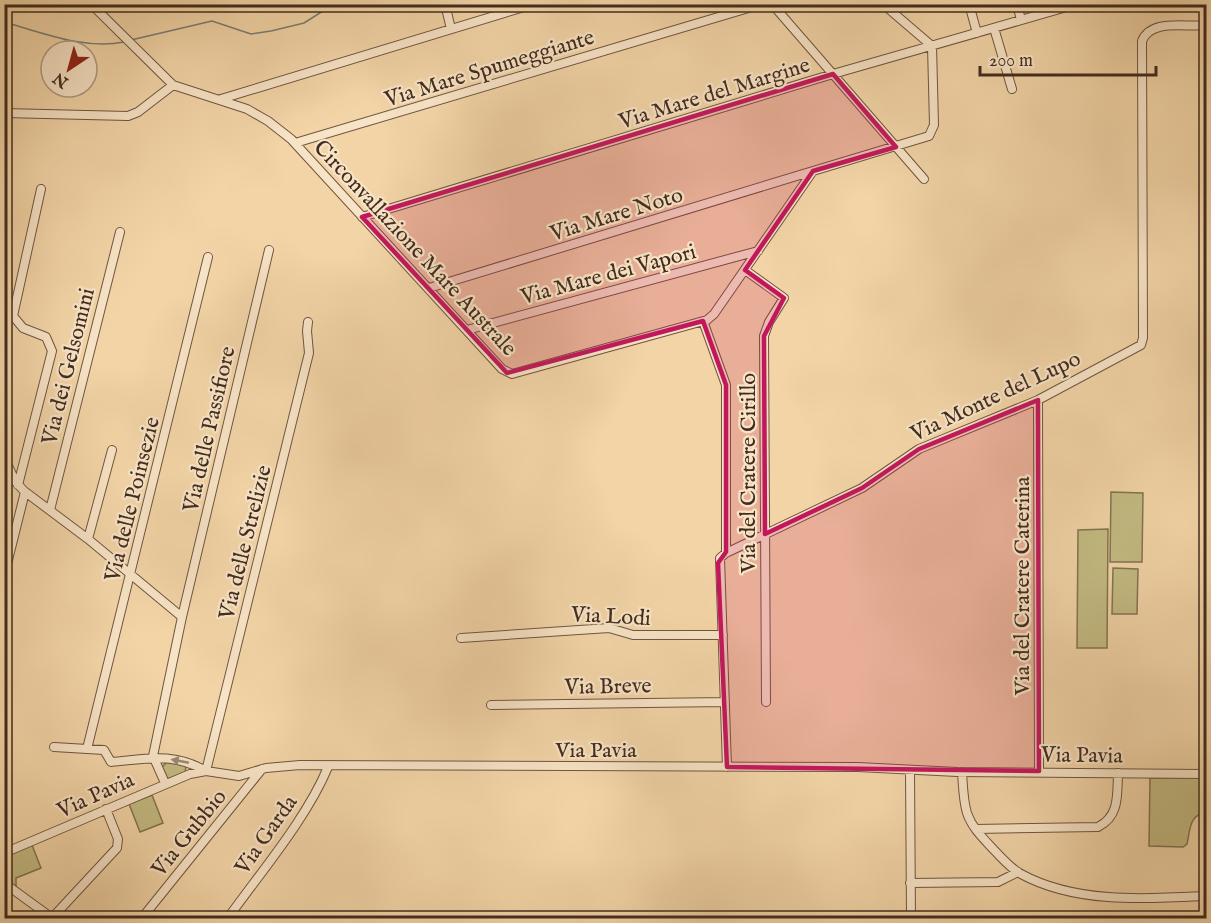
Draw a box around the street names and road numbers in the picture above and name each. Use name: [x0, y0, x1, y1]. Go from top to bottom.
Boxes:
street label: Via Mare Spumeggiante: [380, 24, 598, 114]
street label: Via Mare del Margine: [615, 52, 814, 137]
street label: Circonvallazione Mare Australe: [307, 134, 522, 362]
street label: Via Mare Noto: [546, 181, 686, 249]
street label: Via Mare dei Vapori: [517, 238, 699, 312]
street label: Via dei Gelsomini: [36, 285, 102, 449]
street label: Via delle Passifiore: [177, 344, 243, 516]
street label: Via Monte del Lupo: [905, 345, 1085, 449]
street label: Via del Cratere Cirillo: [735, 373, 763, 574]
street label: Via delle Poinsezie: [99, 414, 167, 586]
street label: Via delle Strelizie: [213, 462, 279, 624]
street label: Via del Cratere Caterina: [1009, 476, 1037, 697]
street label: Via Lodi: [569, 601, 652, 633]
street label: Via Breve: [563, 672, 652, 702]
street label: Via Pavia: [554, 737, 637, 765]
street label: Via Pavia: [1040, 741, 1123, 771]
street label: Via Pavia: [52, 766, 139, 826]
street label: Via Gubbio: [145, 784, 233, 883]
street label: Via Garda: [229, 789, 304, 881]

